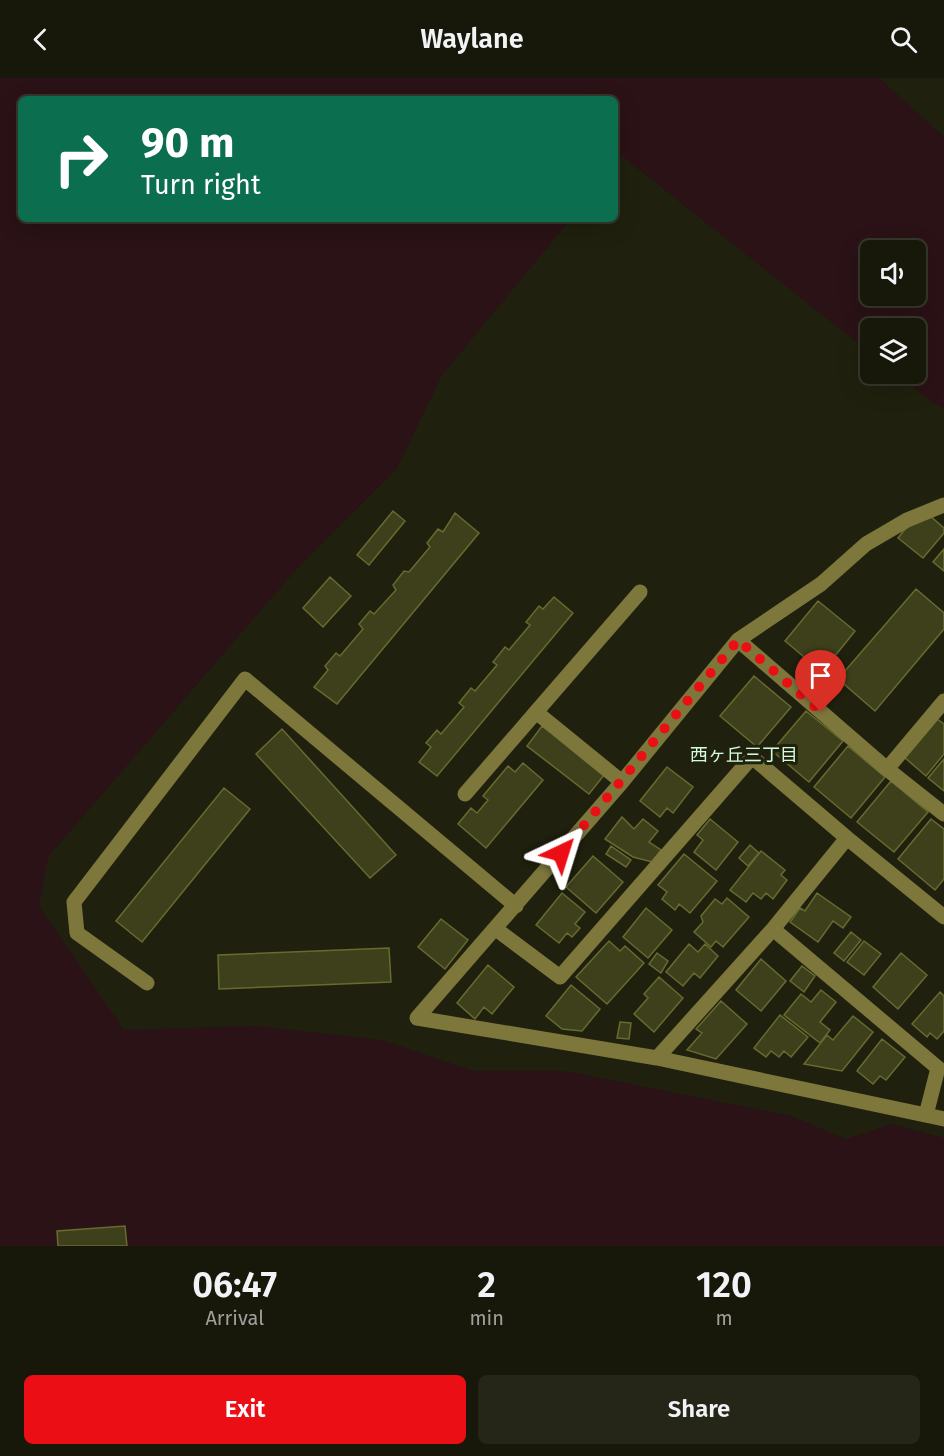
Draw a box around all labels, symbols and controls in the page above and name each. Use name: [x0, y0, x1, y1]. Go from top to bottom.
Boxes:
icon: back: [24, 23, 57, 56]
text: Waylane: [420, 23, 524, 55]
icon: search: [887, 23, 920, 56]
text: 90 m: [141, 118, 235, 168]
icon: right: [42, 120, 120, 198]
text: Turn right: [141, 169, 261, 201]
map controls: [860, 240, 926, 384]
button: sound: [860, 240, 926, 306]
button: layers: [860, 318, 926, 384]
pin: [795, 650, 846, 712]
icon: arrive: [804, 659, 837, 692]
district label: 西ヶ丘三丁目: [690, 744, 798, 766]
position arrow: [529, 821, 593, 885]
text: 06:47: [192, 1263, 277, 1307]
text: 2: [477, 1263, 496, 1307]
text: 120: [696, 1263, 752, 1307]
text: Arrival: [205, 1306, 264, 1330]
text: min: [469, 1306, 504, 1330]
text: m: [715, 1306, 733, 1330]
button: Exit: [24, 1375, 466, 1444]
button: Share: [478, 1375, 920, 1444]

